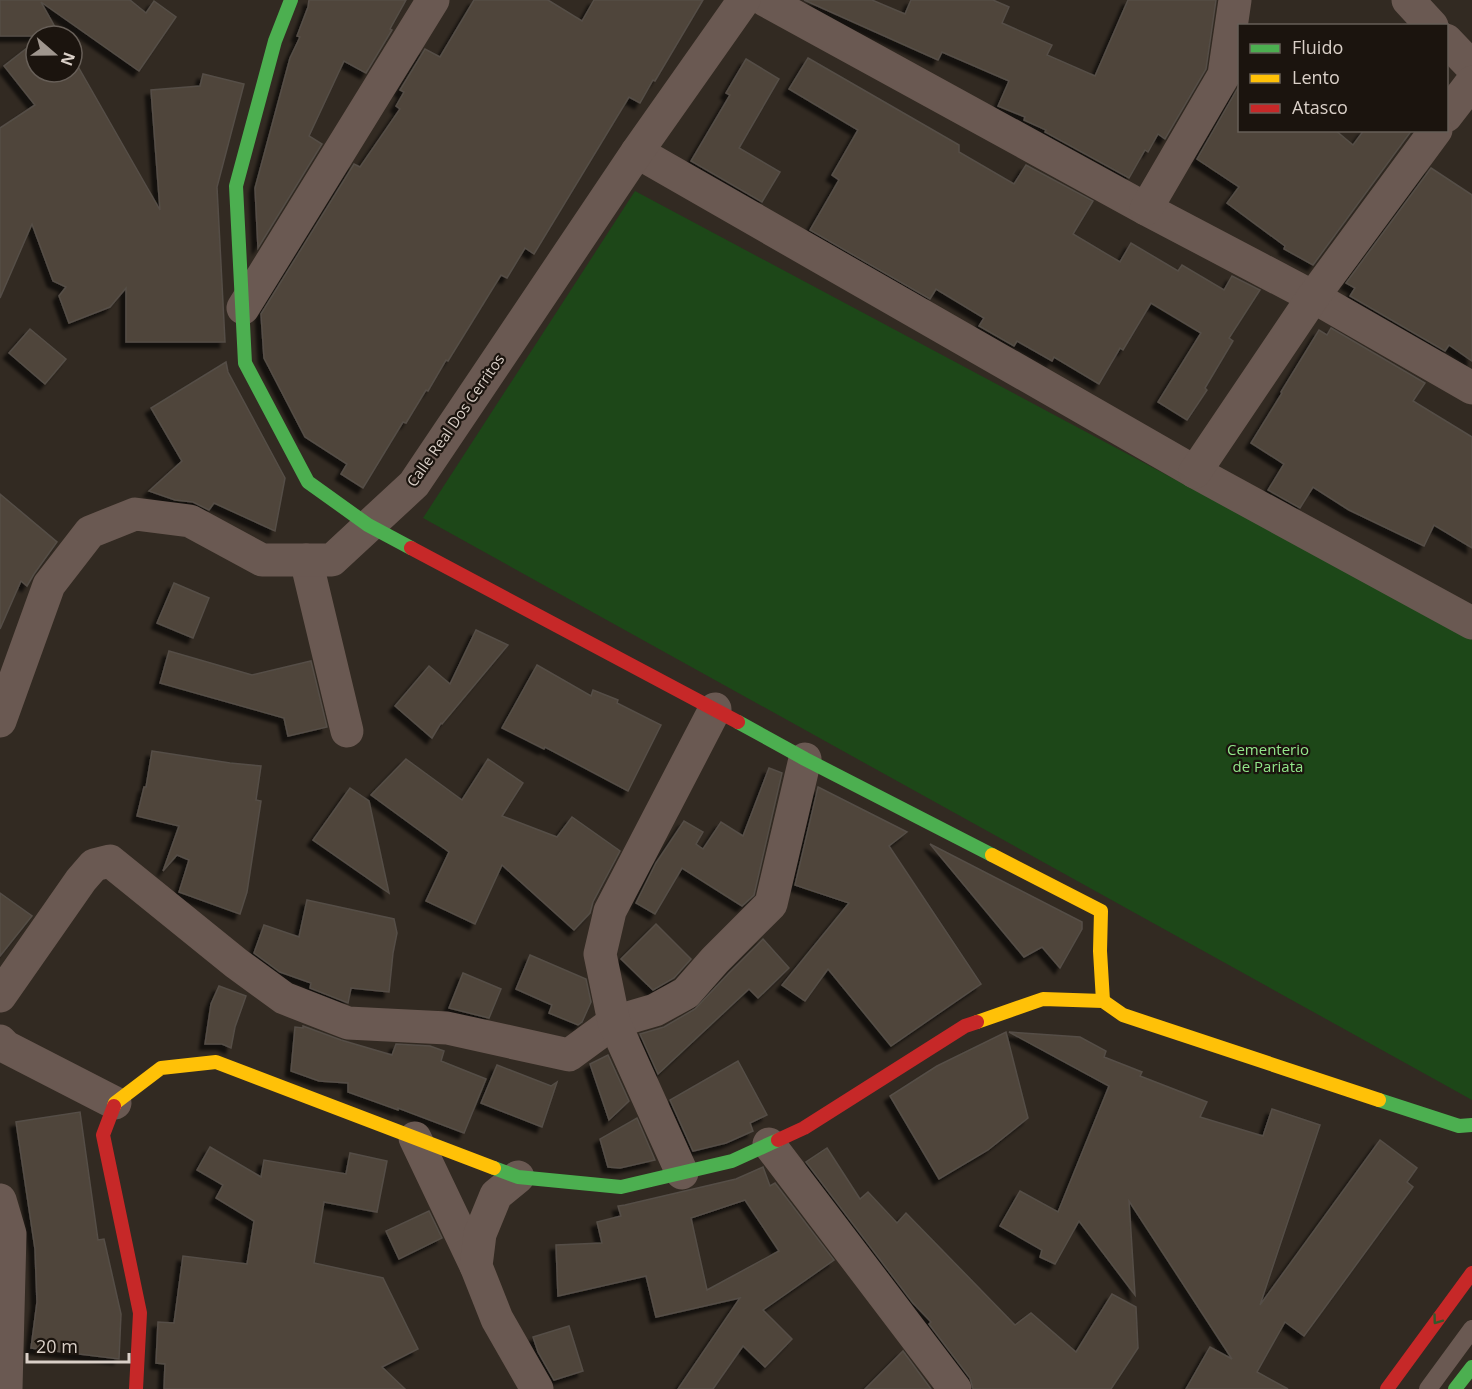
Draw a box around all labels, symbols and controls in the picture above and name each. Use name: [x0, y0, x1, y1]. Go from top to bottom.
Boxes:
north arrow: [24, 24, 84, 84]
legend: [1238, 24, 1448, 132]
text: Fluido: [1292, 35, 1343, 59]
text: N: [56, 49, 81, 69]
text: Lento: [1292, 65, 1340, 89]
text: Atasco: [1292, 95, 1348, 119]
street label: Calle Real Dos Cerritos: [402, 350, 508, 490]
park label: Cementerio de Pariata: [1227, 739, 1309, 776]
one-way arrow: [1434, 1314, 1445, 1325]
scale bar: [27, 1326, 129, 1364]
text: 20 m: [36, 1334, 78, 1358]

